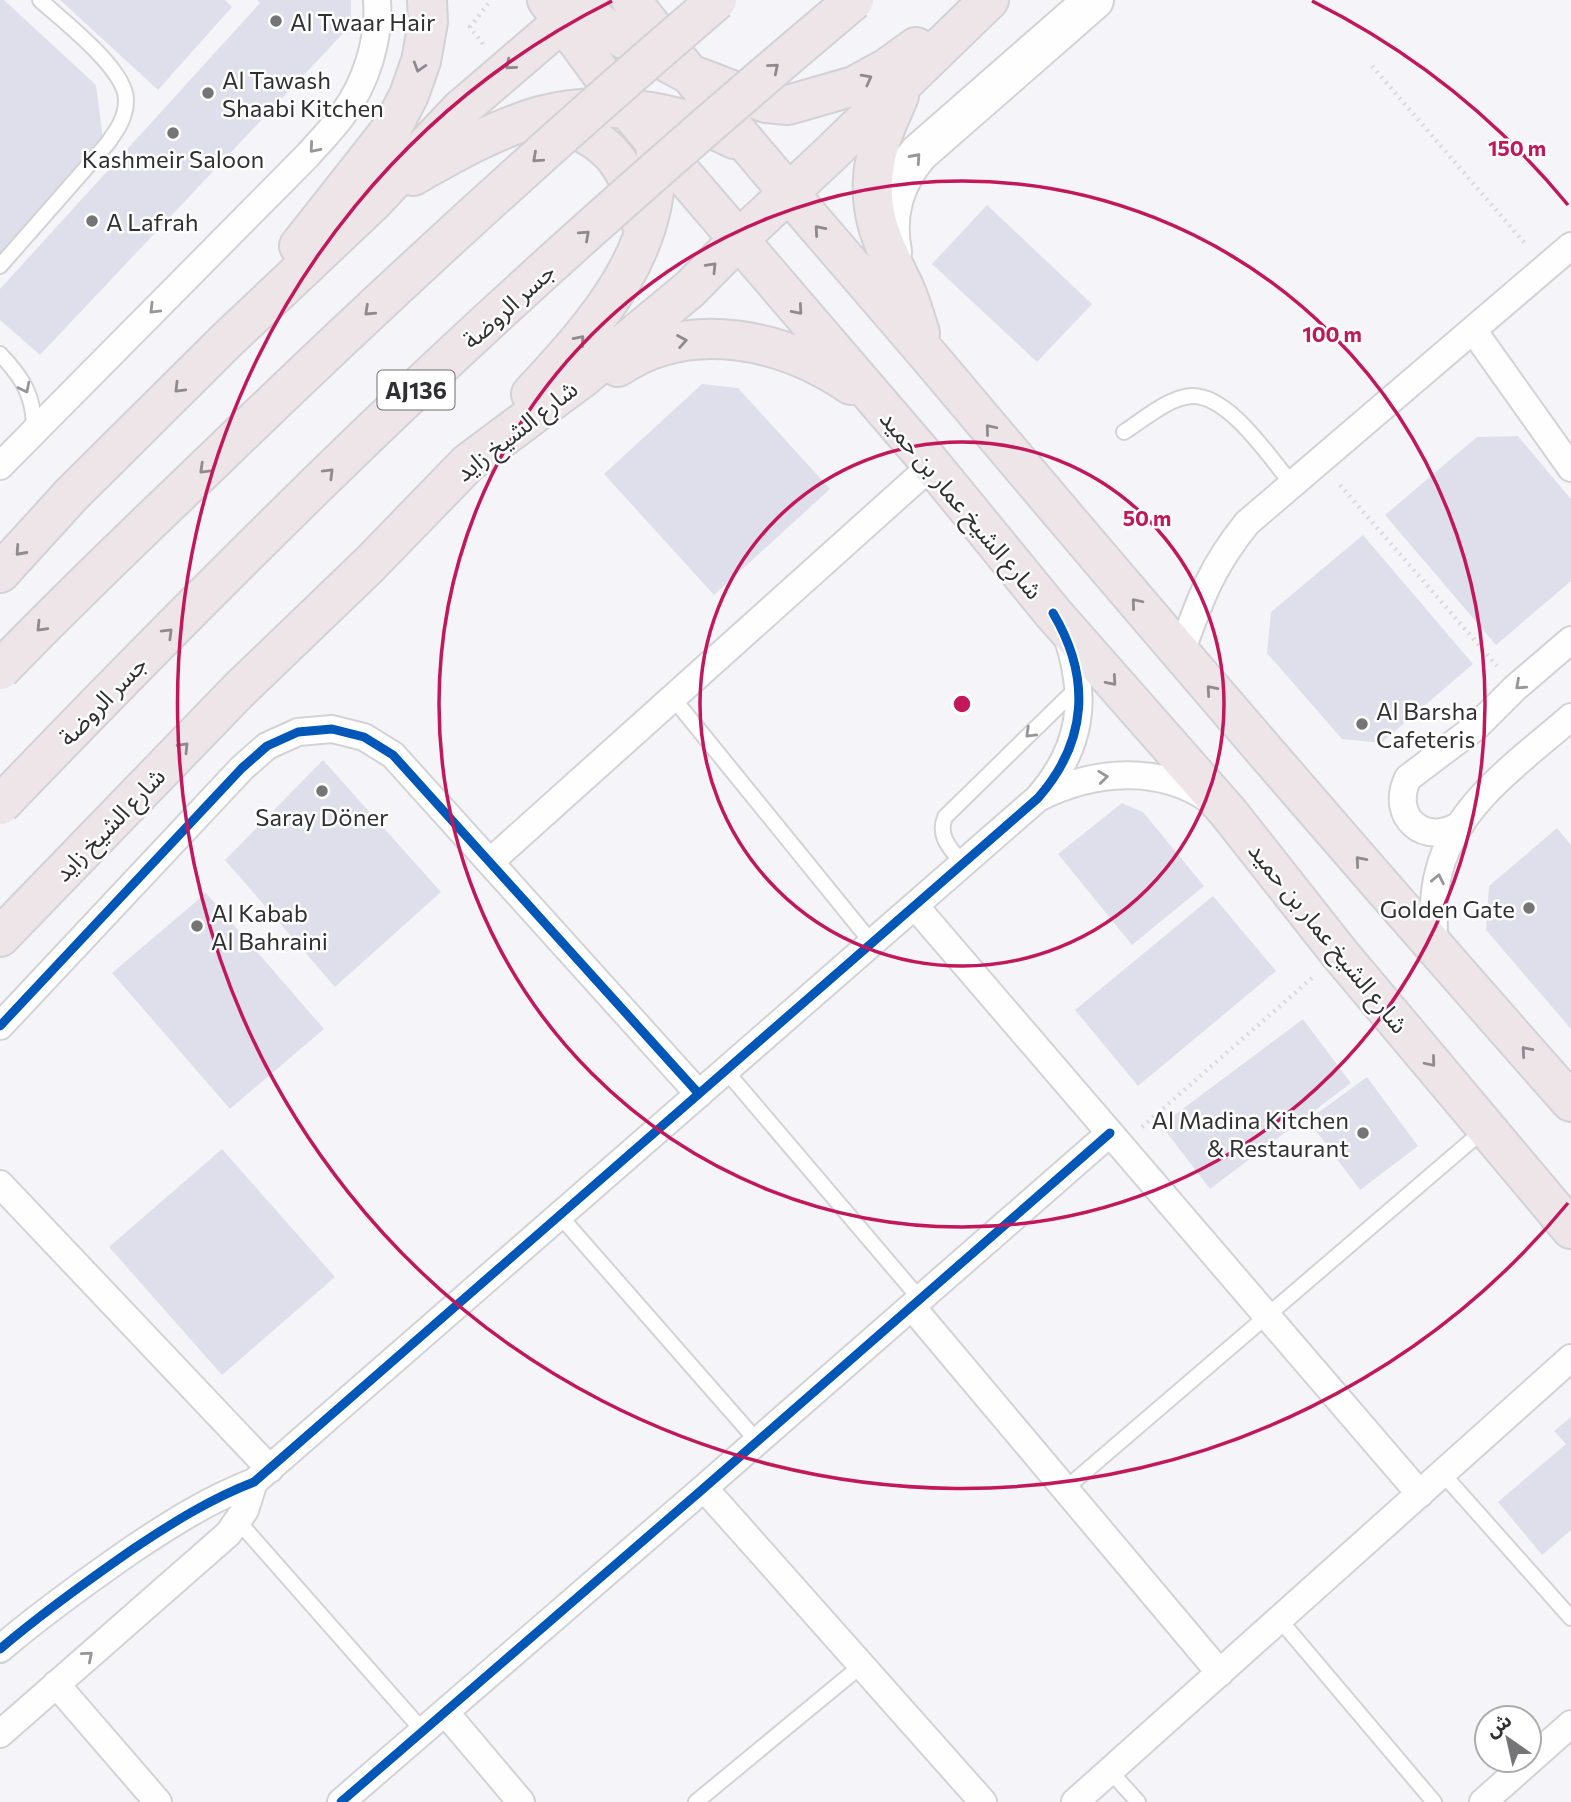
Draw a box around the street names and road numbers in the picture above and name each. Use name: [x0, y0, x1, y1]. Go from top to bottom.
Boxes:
street label: جسر الروضة: [456, 256, 561, 355]
road number: AJ136: [378, 370, 454, 410]
street label: شارع الشيخ زايد: [449, 373, 585, 490]
street label: شارع الشيخ عمار بن حميد: [872, 404, 1049, 607]
street label: جسر الروضة: [52, 649, 153, 752]
street label: شارع الشيخ زايد: [48, 761, 173, 890]
street label: شارع الشيخ عمار بن حميد: [1240, 836, 1415, 1041]

